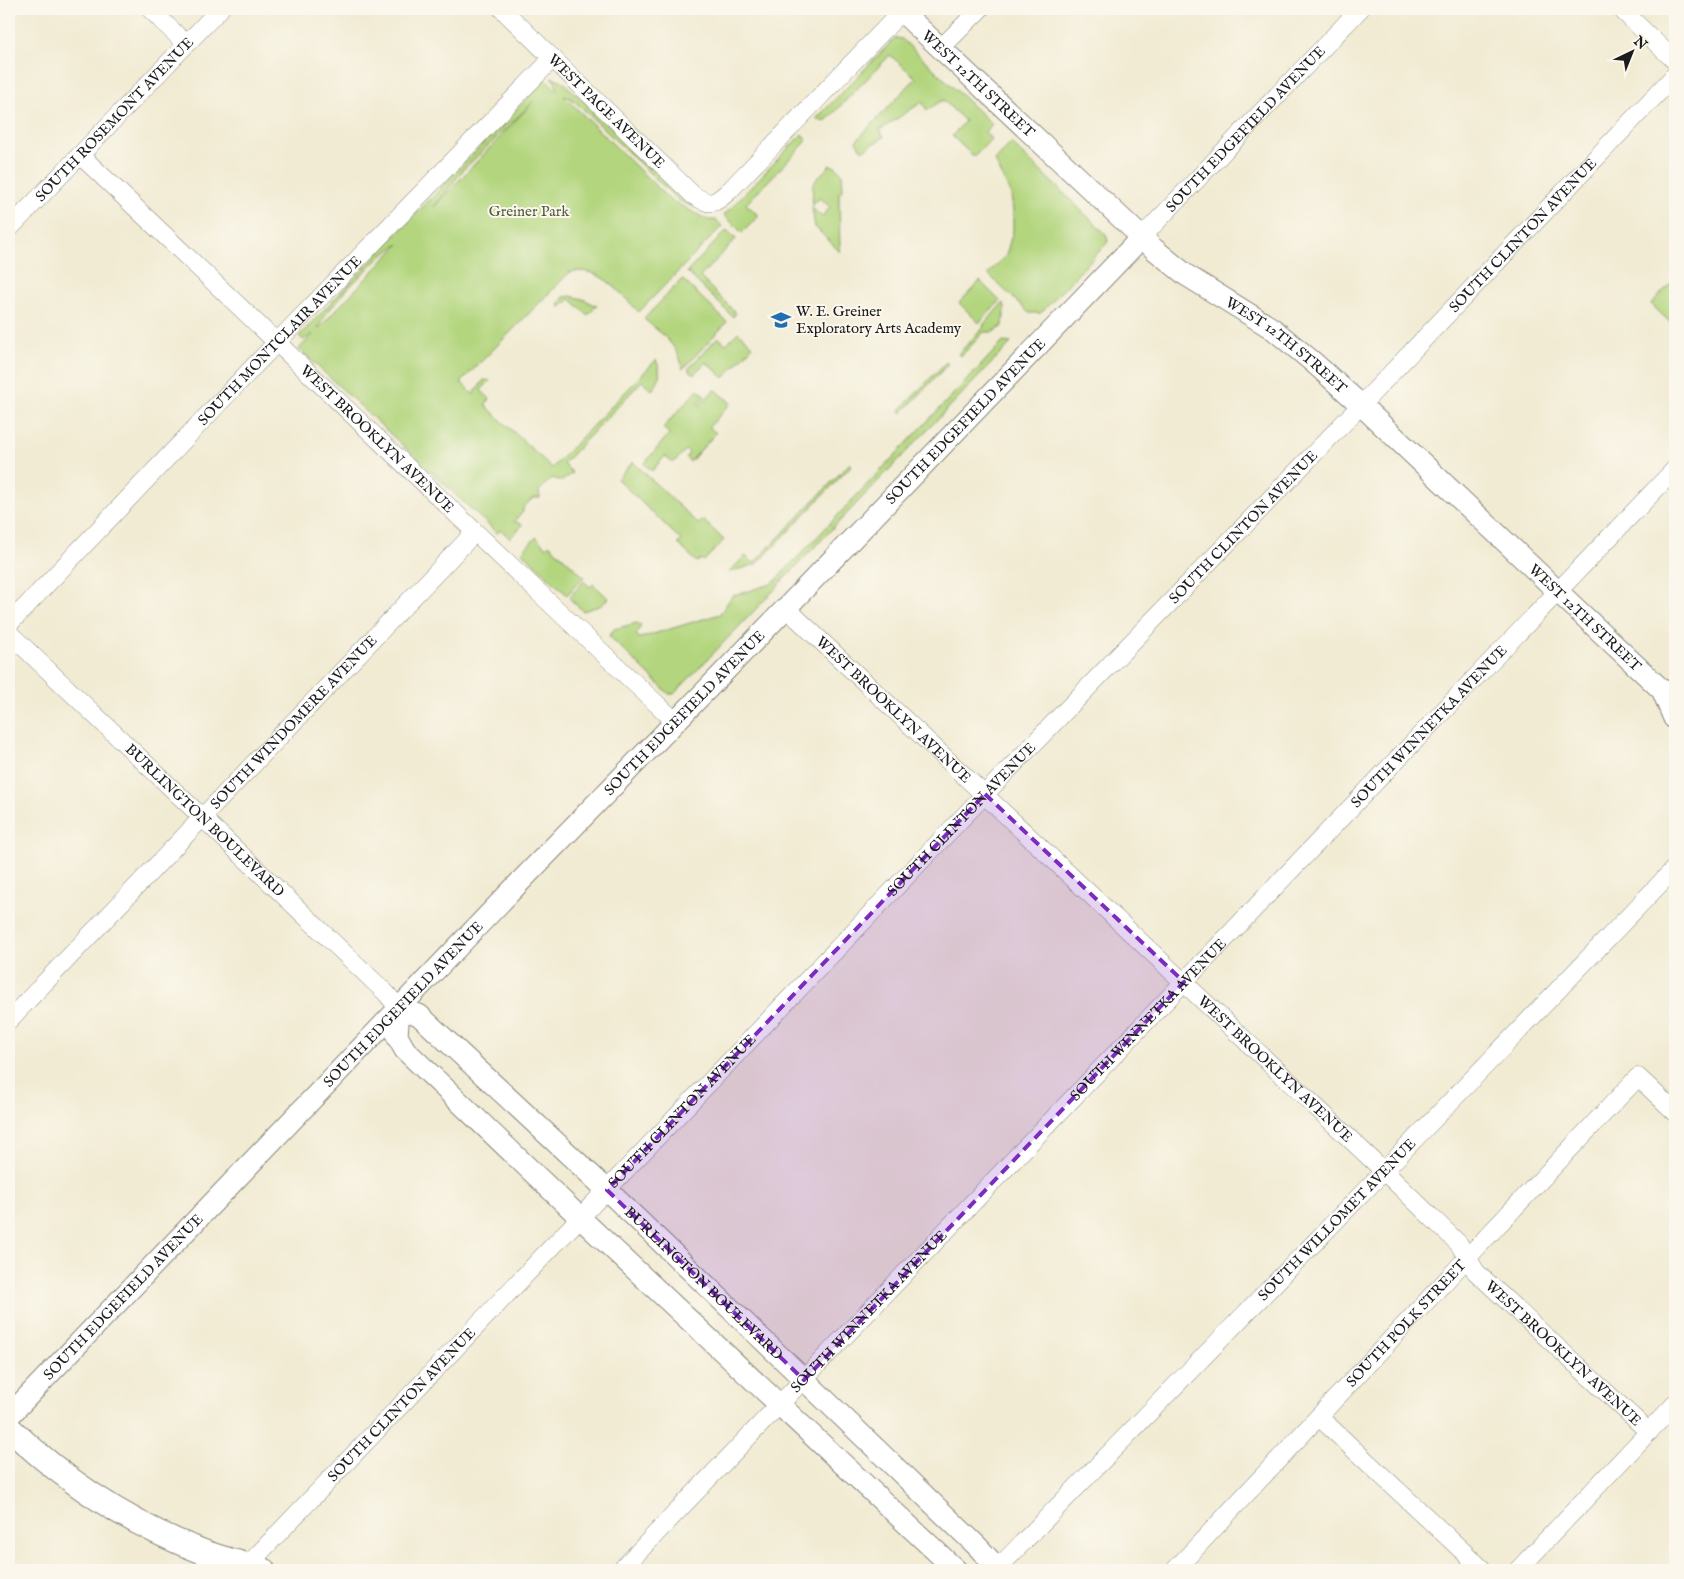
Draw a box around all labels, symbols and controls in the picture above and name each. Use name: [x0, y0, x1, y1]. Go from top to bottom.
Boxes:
street label: WEST 12TH STREET: [918, 26, 1039, 142]
north arrow: [1606, 28, 1656, 78]
text: N: [1629, 32, 1651, 54]
street label: SOUTH ROSEMONT AVENUE: [31, 33, 198, 206]
street label: SOUTH EDGEFIELD AVENUE: [1162, 42, 1330, 216]
street label: WEST PAGE AVENUE: [544, 50, 669, 173]
street label: SOUTH CLINTON AVENUE: [1445, 154, 1601, 317]
park label: Greiner Park: [489, 202, 570, 221]
street label: SOUTH MONTCLAIR AVENUE: [194, 252, 366, 430]
street label: WEST 12TH STREET: [1222, 293, 1351, 398]
place label: W. E. Greiner Exploratory Arts Academy: [796, 302, 962, 338]
school or university icon: W. E. Greiner Exploratory Arts Academy: [770, 309, 792, 331]
street label: SOUTH EDGEFIELD AVENUE: [882, 334, 1050, 508]
street label: WEST BROOKLYN AVENUE: [296, 361, 458, 517]
street label: SOUTH CLINTON AVENUE: [1165, 447, 1322, 608]
street label: WEST 12TH STREET: [1525, 560, 1645, 676]
street label: SOUTH EDGEFIELD AVENUE: [600, 626, 769, 800]
street label: SOUTH WINDOMERE AVENUE: [206, 631, 381, 813]
street label: WEST BROOKLYN AVENUE: [812, 632, 975, 787]
street label: SOUTH WINNETKA AVENUE: [1347, 641, 1511, 812]
street label: SOUTH CLINTON AVENUE: [883, 739, 1040, 900]
street label: BURLINGTON BOULEVARD: [121, 740, 288, 901]
street label: SOUTH EDGEFIELD AVENUE: [319, 917, 487, 1092]
street label: SOUTH WINNETKA AVENUE: [1066, 935, 1231, 1105]
street label: WEST BROOKLYN AVENUE: [1193, 992, 1356, 1146]
street label: SOUTH CLINTON AVENUE: [604, 1030, 760, 1192]
street label: SOUTH WILLOMET AVENUE: [1254, 1135, 1420, 1305]
street label: BURLINGTON BOULEVARD: [620, 1203, 787, 1364]
street label: SOUTH EDGEFIELD AVENUE: [39, 1210, 207, 1384]
street label: SOUTH WINNETKA AVENUE: [787, 1226, 951, 1397]
street label: SOUTH POLK STREET: [1342, 1256, 1470, 1391]
street label: WEST BROOKLYN AVENUE: [1481, 1276, 1645, 1430]
street label: SOUTH CLINTON AVENUE: [324, 1324, 480, 1486]

